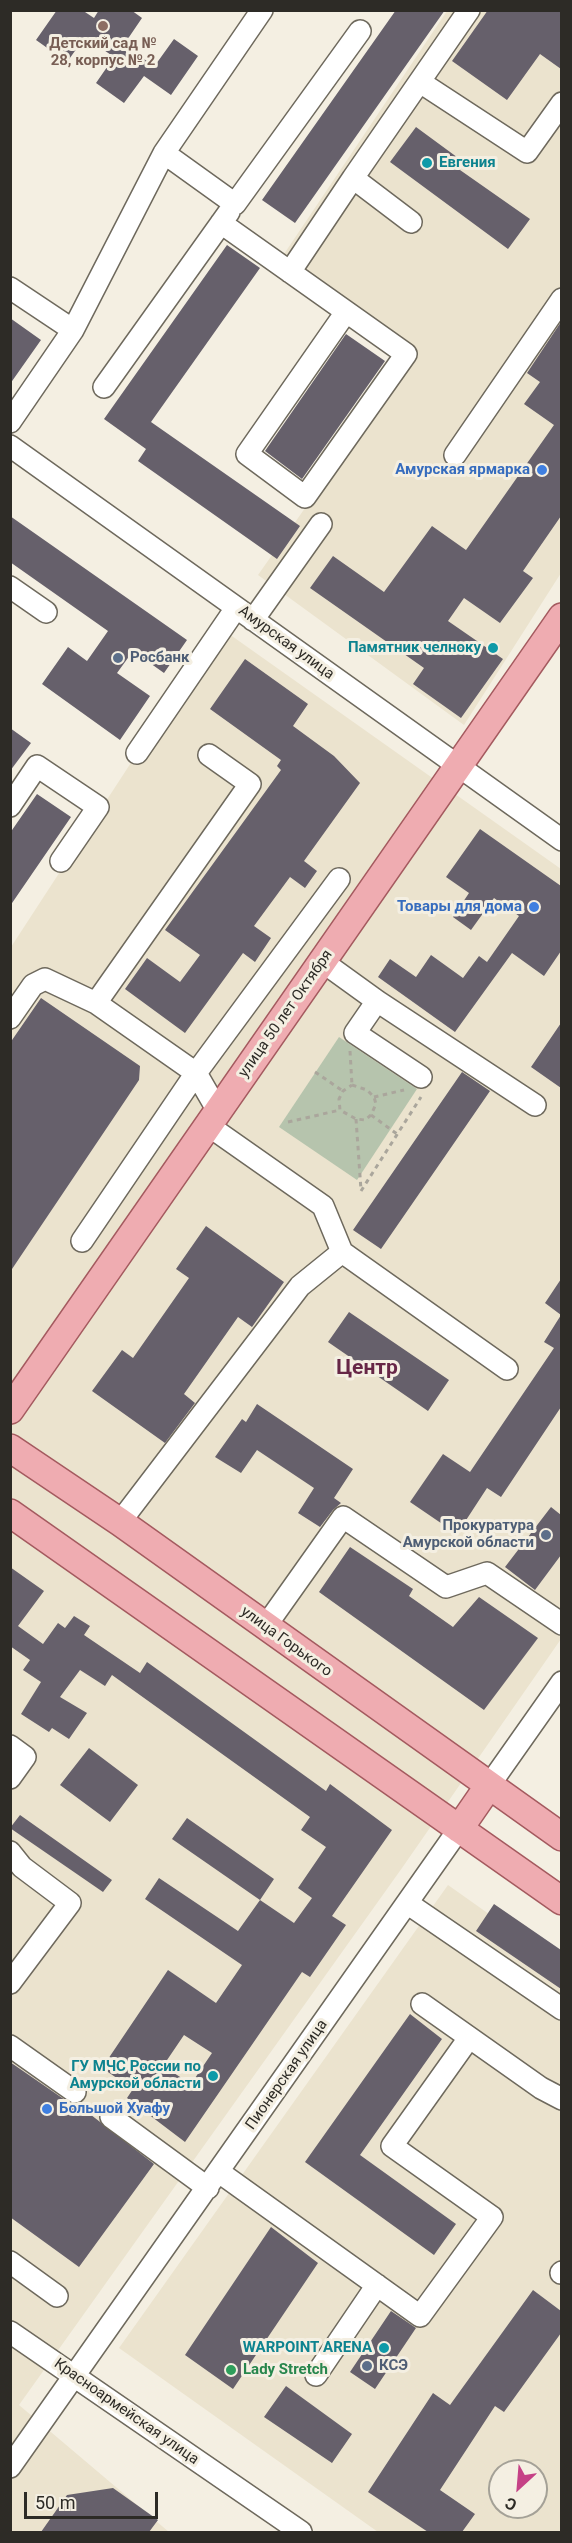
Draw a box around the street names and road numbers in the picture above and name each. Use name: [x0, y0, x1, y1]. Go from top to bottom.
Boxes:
street label: Амурская улица: [235, 602, 337, 684]
street label: улица 50 лет Октября: [235, 947, 337, 1081]
street label: улица Горького: [237, 1603, 335, 1681]
street label: Пионерская улица: [242, 2017, 332, 2133]
street label: Красноармейская улица: [50, 2355, 202, 2469]

